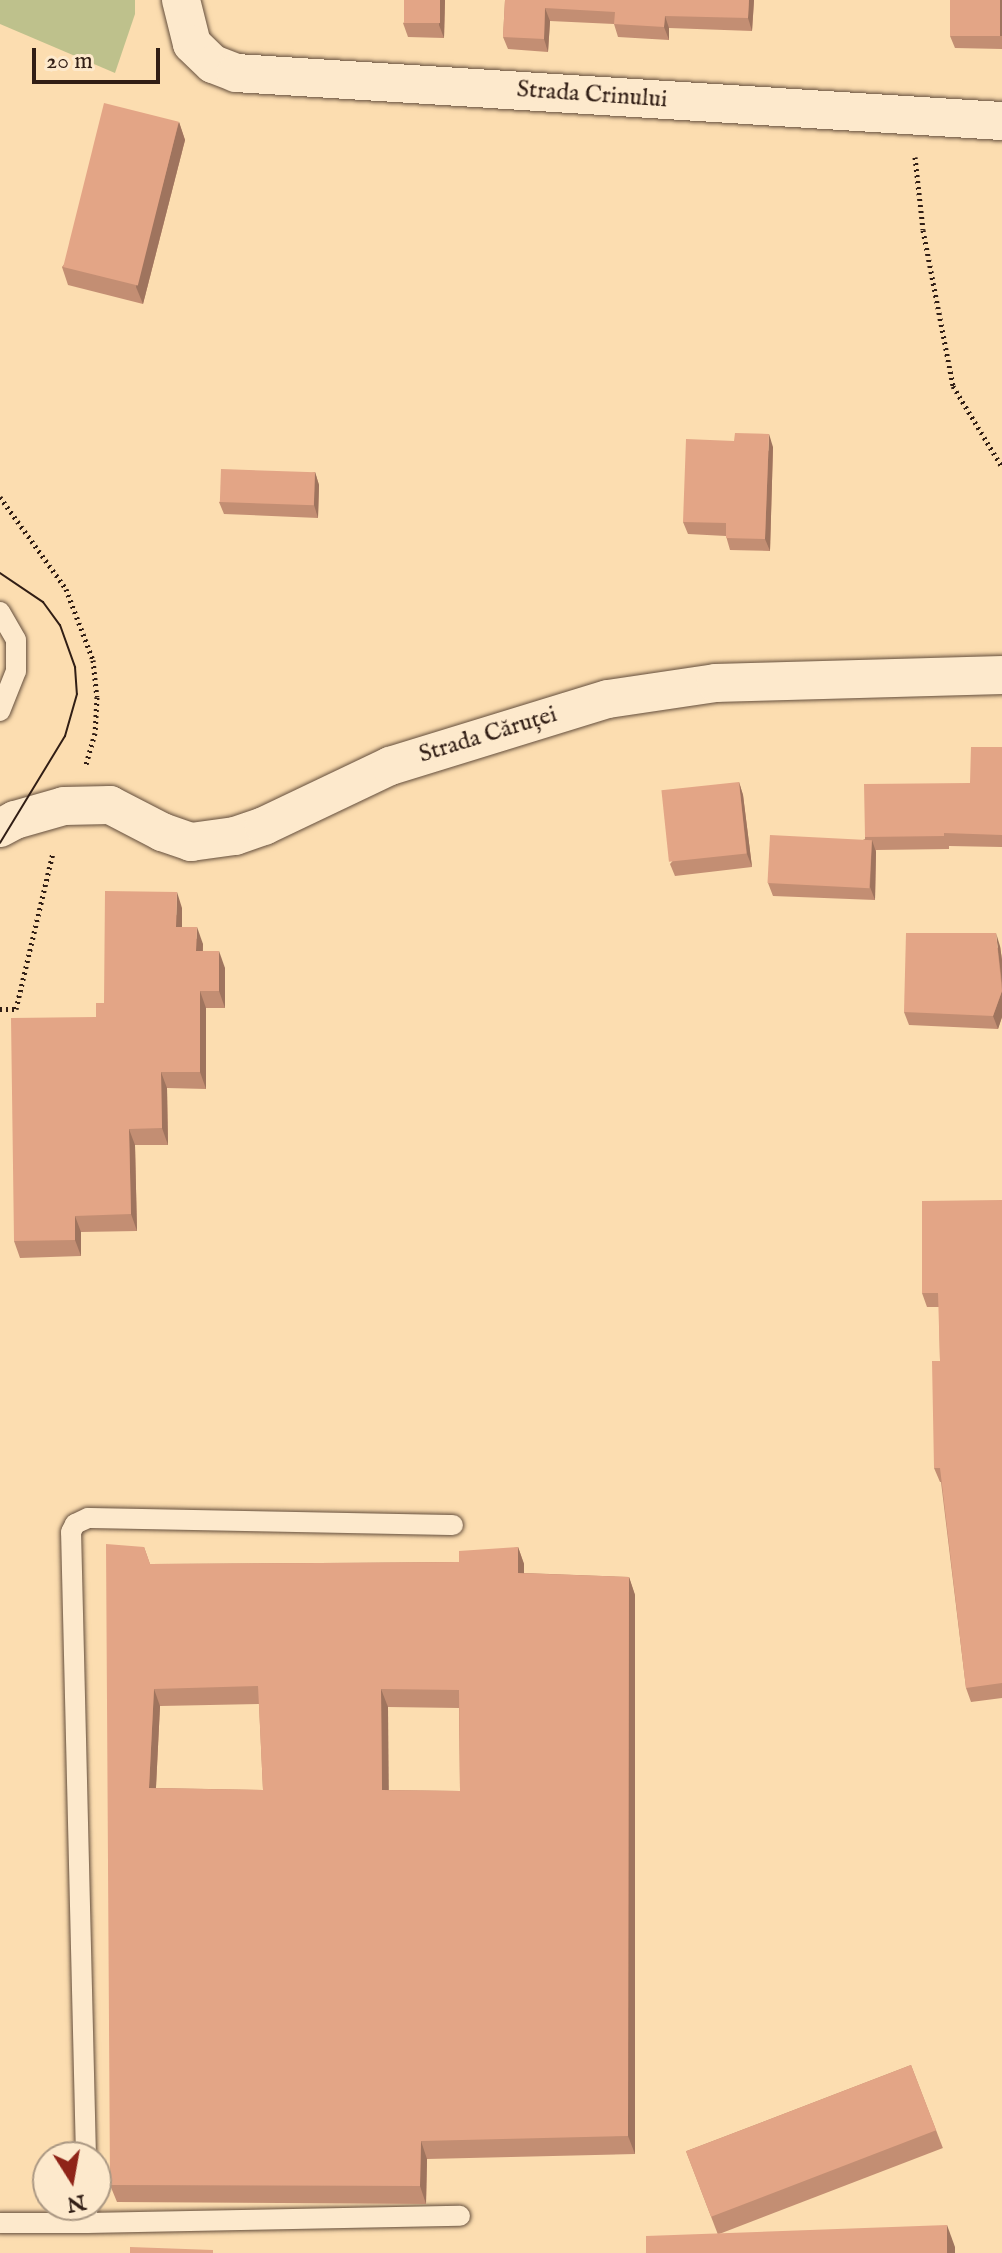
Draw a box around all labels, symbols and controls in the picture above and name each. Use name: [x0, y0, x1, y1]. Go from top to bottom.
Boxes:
scale bar: [36, 32, 164, 82]
text: 20 m: [46, 46, 93, 77]
street label: Strada Crinului: [516, 75, 668, 115]
street label: Strada Căruței: [416, 700, 560, 770]
north arrow: [32, 2141, 112, 2221]
text: N: [64, 2187, 88, 2218]

